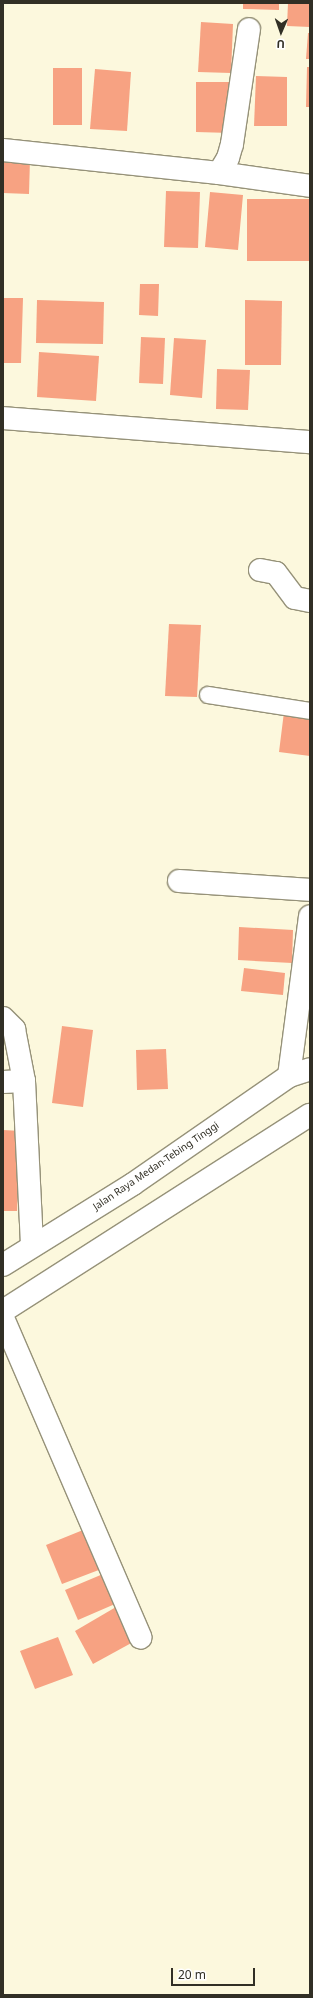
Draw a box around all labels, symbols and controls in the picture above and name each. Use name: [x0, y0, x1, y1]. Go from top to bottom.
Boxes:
north arrow: [261, 12, 301, 52]
text: U: [276, 37, 285, 52]
street label: Jalan Raya Medan-Tebing Tinggi: [91, 1119, 221, 1213]
scale bar: [173, 1960, 257, 1986]
text: 20 m: [178, 1966, 206, 1983]

